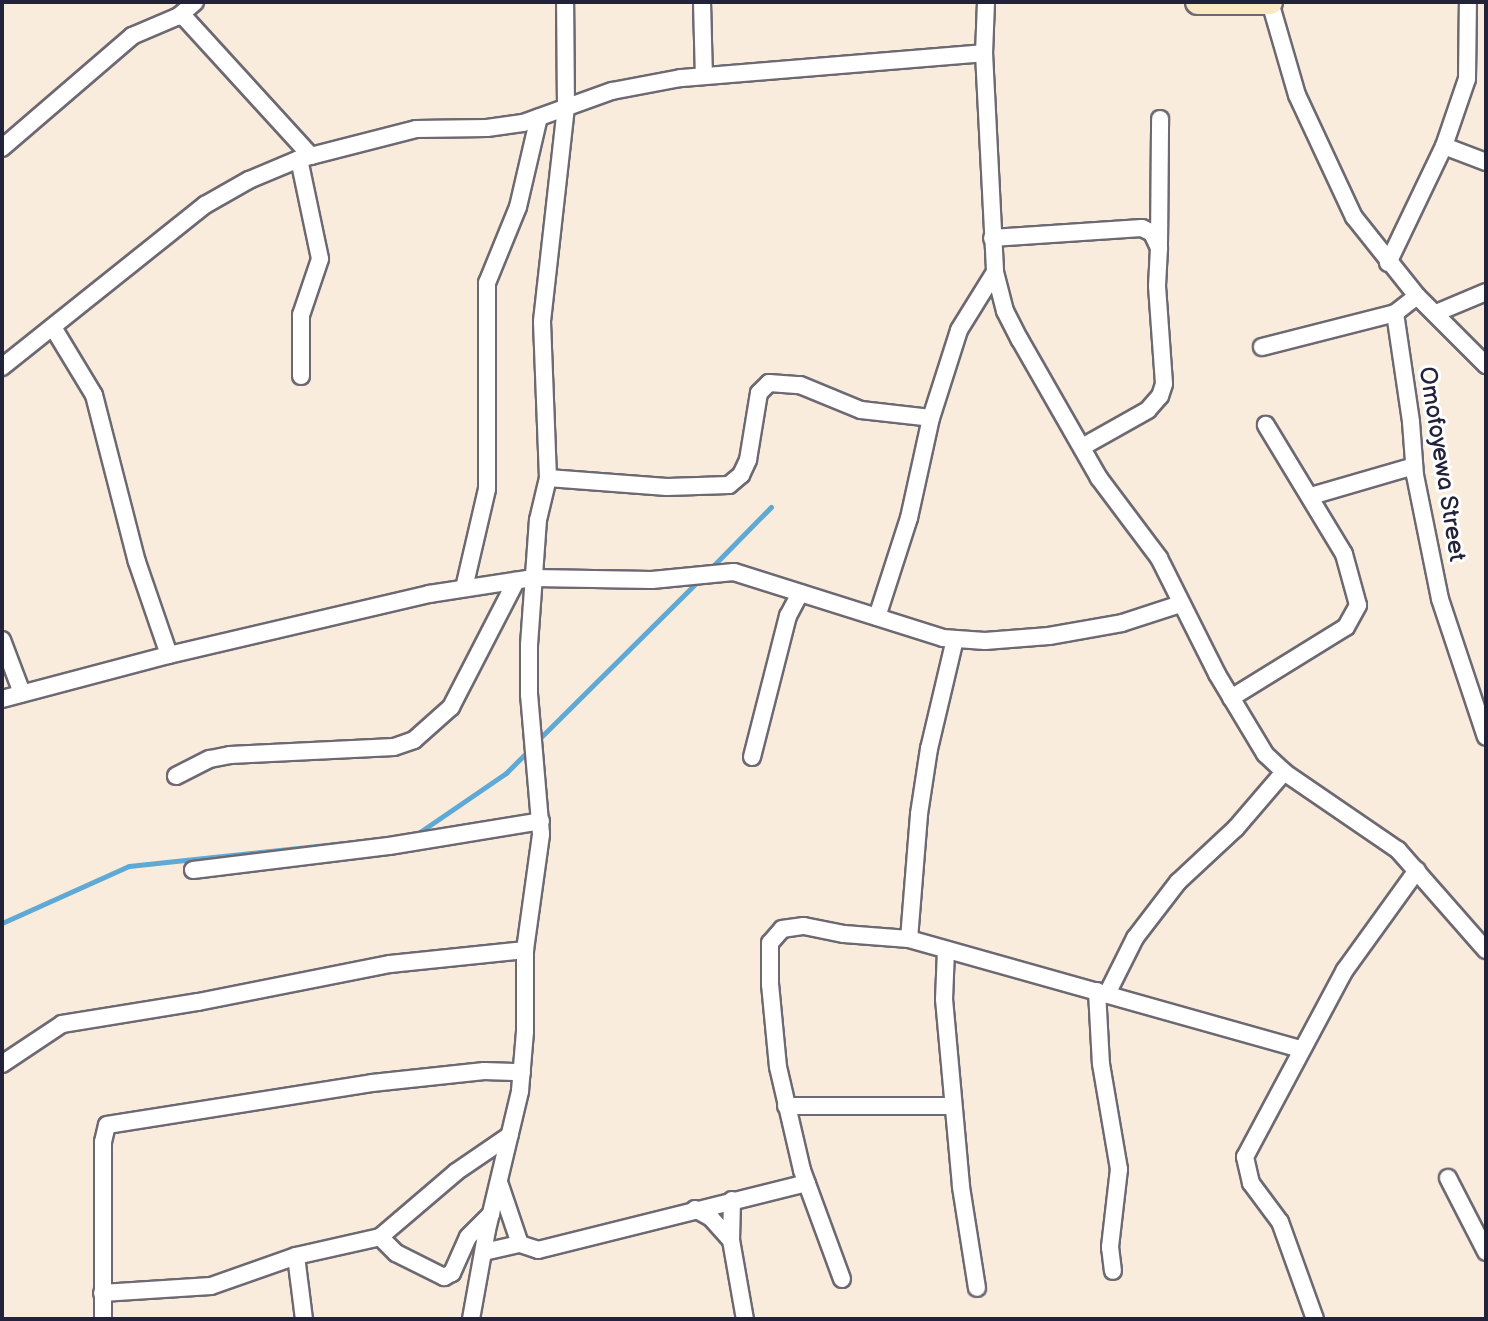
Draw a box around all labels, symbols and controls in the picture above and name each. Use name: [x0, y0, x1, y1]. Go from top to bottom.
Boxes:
street label: Omofoyewa Street: [1412, 364, 1472, 564]

